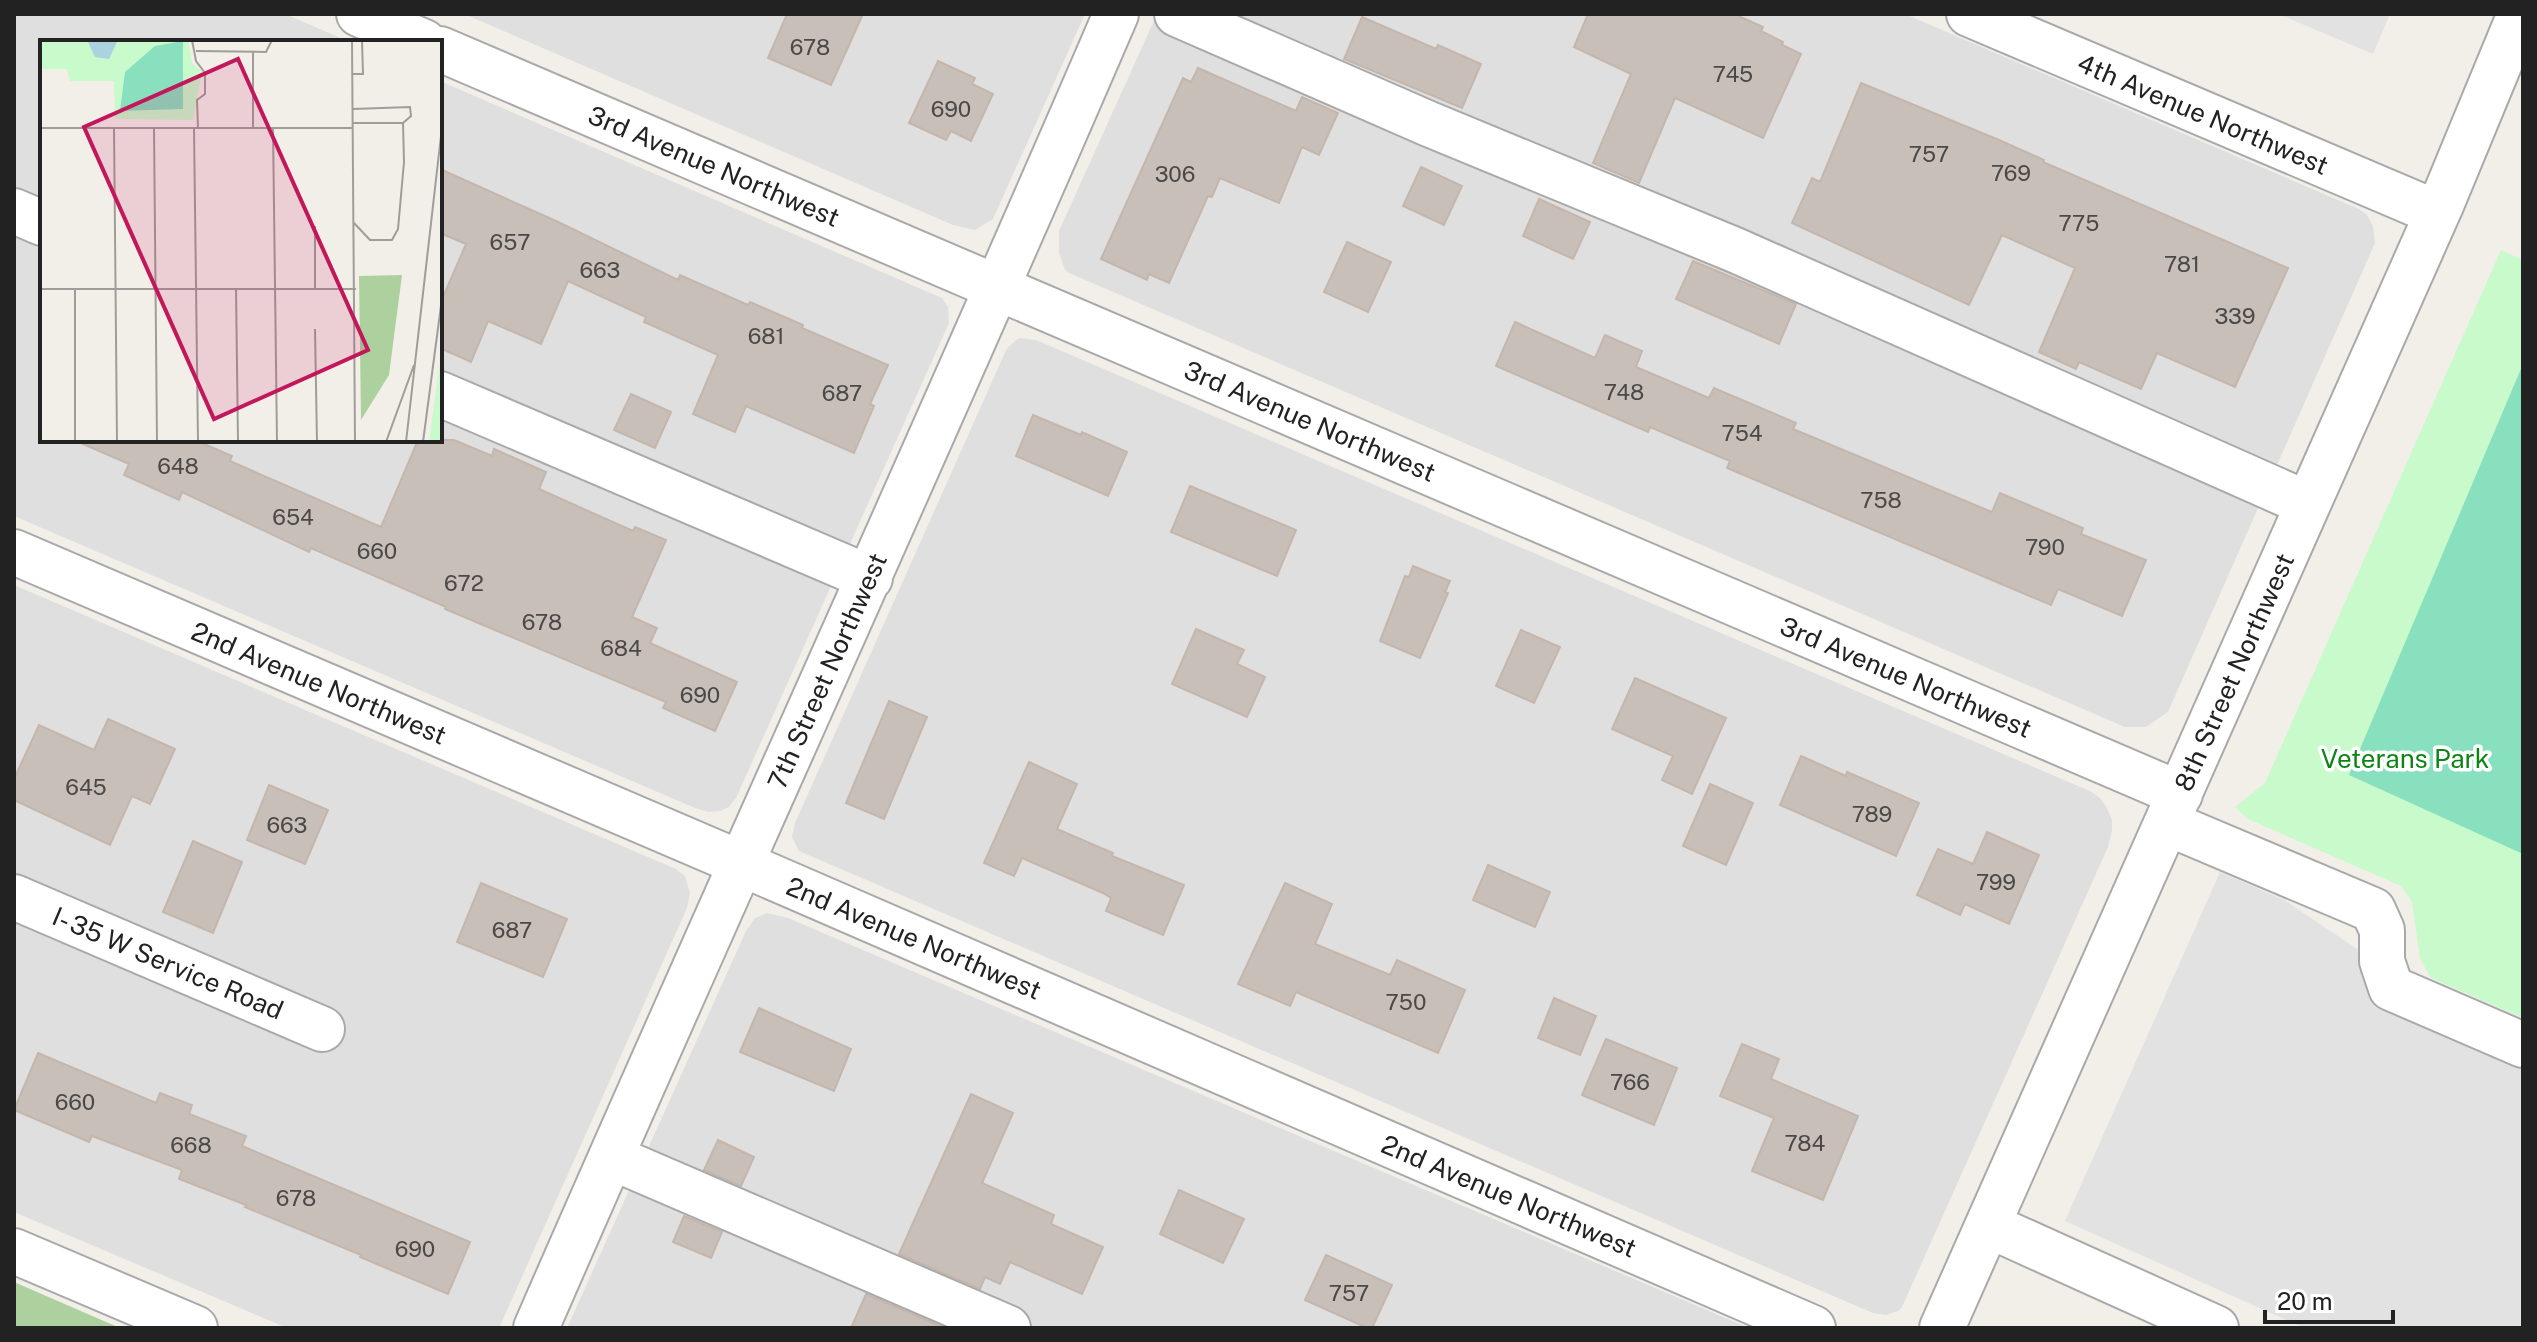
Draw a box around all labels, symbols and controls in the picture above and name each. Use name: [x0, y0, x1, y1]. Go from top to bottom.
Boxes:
house number: 678: [790, 34, 830, 60]
inset map: [40, 40, 442, 442]
street label: 4th Avenue Northwest: [2073, 47, 2333, 181]
house number: 745: [1713, 61, 1753, 87]
house number: 690: [931, 96, 971, 122]
street label: 3rd Avenue Northwest: [584, 99, 844, 233]
house number: 757: [1909, 141, 1949, 167]
house number: 769: [1991, 160, 2031, 186]
house number: 306: [1155, 161, 1195, 187]
house number: 775: [2059, 210, 2099, 236]
house number: 657: [490, 229, 531, 255]
house number: 781: [2164, 251, 2200, 277]
house number: 663: [580, 257, 620, 283]
house number: 339: [2214, 303, 2256, 329]
house number: 681: [748, 323, 784, 349]
street label: 3rd Avenue Northwest: [1180, 354, 1440, 488]
house number: 748: [1604, 379, 1644, 405]
house number: 687: [822, 380, 862, 406]
house number: 754: [1721, 420, 1763, 446]
house number: 648: [157, 453, 199, 479]
house number: 758: [1860, 487, 1902, 513]
house number: 654: [272, 504, 314, 530]
house number: 790: [2025, 534, 2065, 560]
house number: 660: [357, 538, 397, 564]
street label: 7th Street Northwest: [761, 548, 893, 794]
street label: 8th Street Northwest: [2168, 548, 2300, 796]
house number: 672: [444, 570, 484, 596]
house number: 678: [522, 609, 562, 635]
street label: 3rd Avenue Northwest: [1776, 610, 2036, 744]
street label: 2nd Avenue Northwest: [187, 615, 451, 751]
house number: 684: [600, 635, 642, 661]
house number: 690: [680, 682, 720, 708]
park label: Veterans Park: [2321, 743, 2489, 774]
house number: 645: [65, 774, 107, 800]
house number: 789: [1852, 801, 1892, 827]
house number: 663: [267, 812, 307, 838]
house number: 799: [1976, 869, 2016, 895]
street label: 2nd Avenue Northwest: [782, 870, 1046, 1006]
street label: I- 35 W Service Road: [48, 900, 288, 1026]
house number: 687: [492, 917, 532, 943]
house number: 750: [1386, 989, 1426, 1015]
house number: 766: [1610, 1069, 1650, 1095]
house number: 660: [55, 1089, 95, 1115]
street label: 2nd Avenue Northwest: [1377, 1128, 1641, 1264]
house number: 784: [1785, 1130, 1826, 1156]
house number: 668: [170, 1132, 212, 1158]
house number: 678: [276, 1185, 316, 1211]
house number: 690: [395, 1236, 435, 1262]
scale bar: [2265, 1274, 2393, 1324]
house number: 757: [1329, 1280, 1369, 1306]
text: 20 m: [2277, 1287, 2333, 1315]

